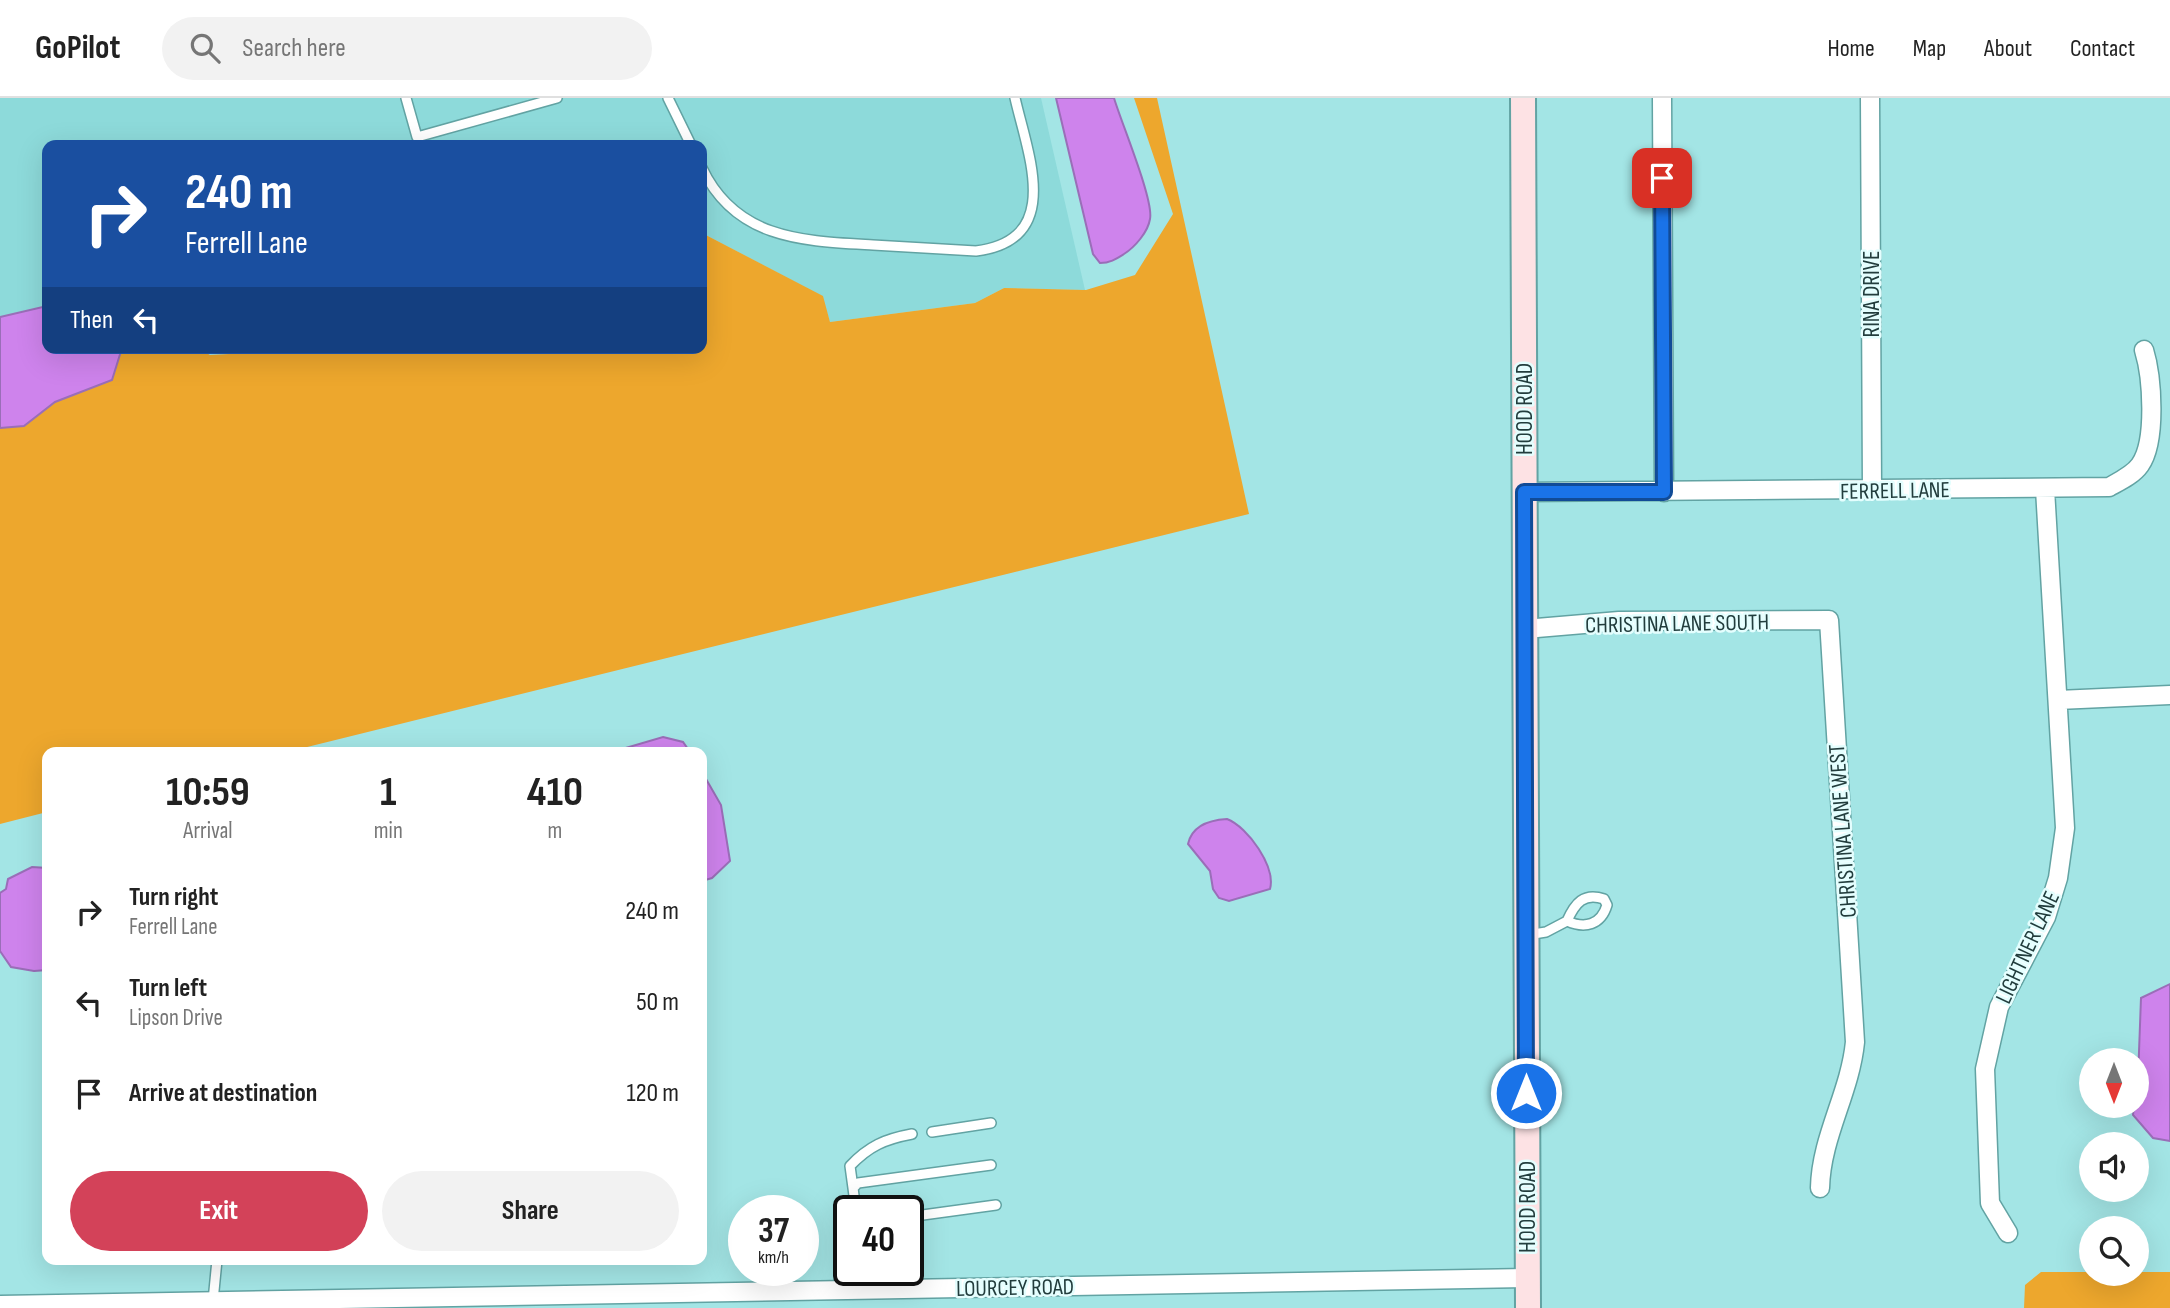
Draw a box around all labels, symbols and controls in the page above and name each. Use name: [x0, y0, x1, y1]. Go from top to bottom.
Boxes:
search box: [162, 17, 652, 80]
text: GoPilot: [35, 28, 120, 68]
icon: search: [186, 29, 224, 67]
text: Search here: [242, 33, 346, 64]
text: Home: [1827, 34, 1875, 63]
text: Map: [1913, 34, 1946, 63]
text: About: [1984, 34, 2032, 63]
text: Contact: [2070, 34, 2135, 63]
pin: [1632, 148, 1692, 208]
icon: arrive: [1643, 159, 1681, 197]
text: 240 m: [185, 164, 293, 223]
icon: right: [70, 168, 161, 259]
text: Ferrell Lane: [185, 224, 308, 263]
street label: RINA DRIVE: [1858, 251, 1886, 337]
icon: left: [127, 301, 165, 339]
text: Then: [70, 305, 113, 336]
street label: HOOD ROAD: [1511, 363, 1539, 455]
street label: FERRELL LANE: [1840, 476, 1950, 506]
street label: CHRISTINA LANE SOUTH: [1585, 608, 1769, 640]
street label: CHRISTINA LANE WEST: [1823, 743, 1863, 919]
text: 10:59: [166, 767, 250, 818]
text: 1: [380, 767, 397, 818]
text: 410: [527, 767, 583, 818]
text: Arrival: [183, 817, 233, 845]
text: min: [374, 817, 403, 845]
text: m: [547, 817, 562, 845]
text: Turn right: [129, 882, 218, 913]
street label: LIGHTNER LANE: [1990, 887, 2066, 1008]
icon: right: [70, 893, 108, 931]
text: 240 m: [625, 896, 679, 927]
text: Ferrell Lane: [129, 913, 217, 941]
text: Turn left: [129, 973, 207, 1004]
icon: left: [70, 984, 108, 1022]
text: 50 m: [636, 987, 679, 1018]
text: Lipson Drive: [129, 1004, 223, 1032]
north arrow: [2079, 1048, 2149, 1118]
map controls: [2079, 1048, 2149, 1286]
position arrow: [1489, 1056, 1563, 1130]
icon: arrive: [70, 1075, 108, 1113]
text: Arrive at destination: [129, 1078, 317, 1109]
text: 120 m: [626, 1078, 679, 1109]
button: sound: [2079, 1132, 2149, 1202]
street label: HOOD ROAD: [1514, 1161, 1542, 1253]
button: Exit: [70, 1171, 368, 1251]
button: Share: [382, 1171, 679, 1251]
speed limit sign: 40: [833, 1195, 924, 1286]
text: 37: [758, 1210, 789, 1253]
button: search: [2079, 1216, 2149, 1286]
text: km/h: [758, 1247, 789, 1268]
street label: LOURCEY ROAD: [956, 1273, 1074, 1303]

